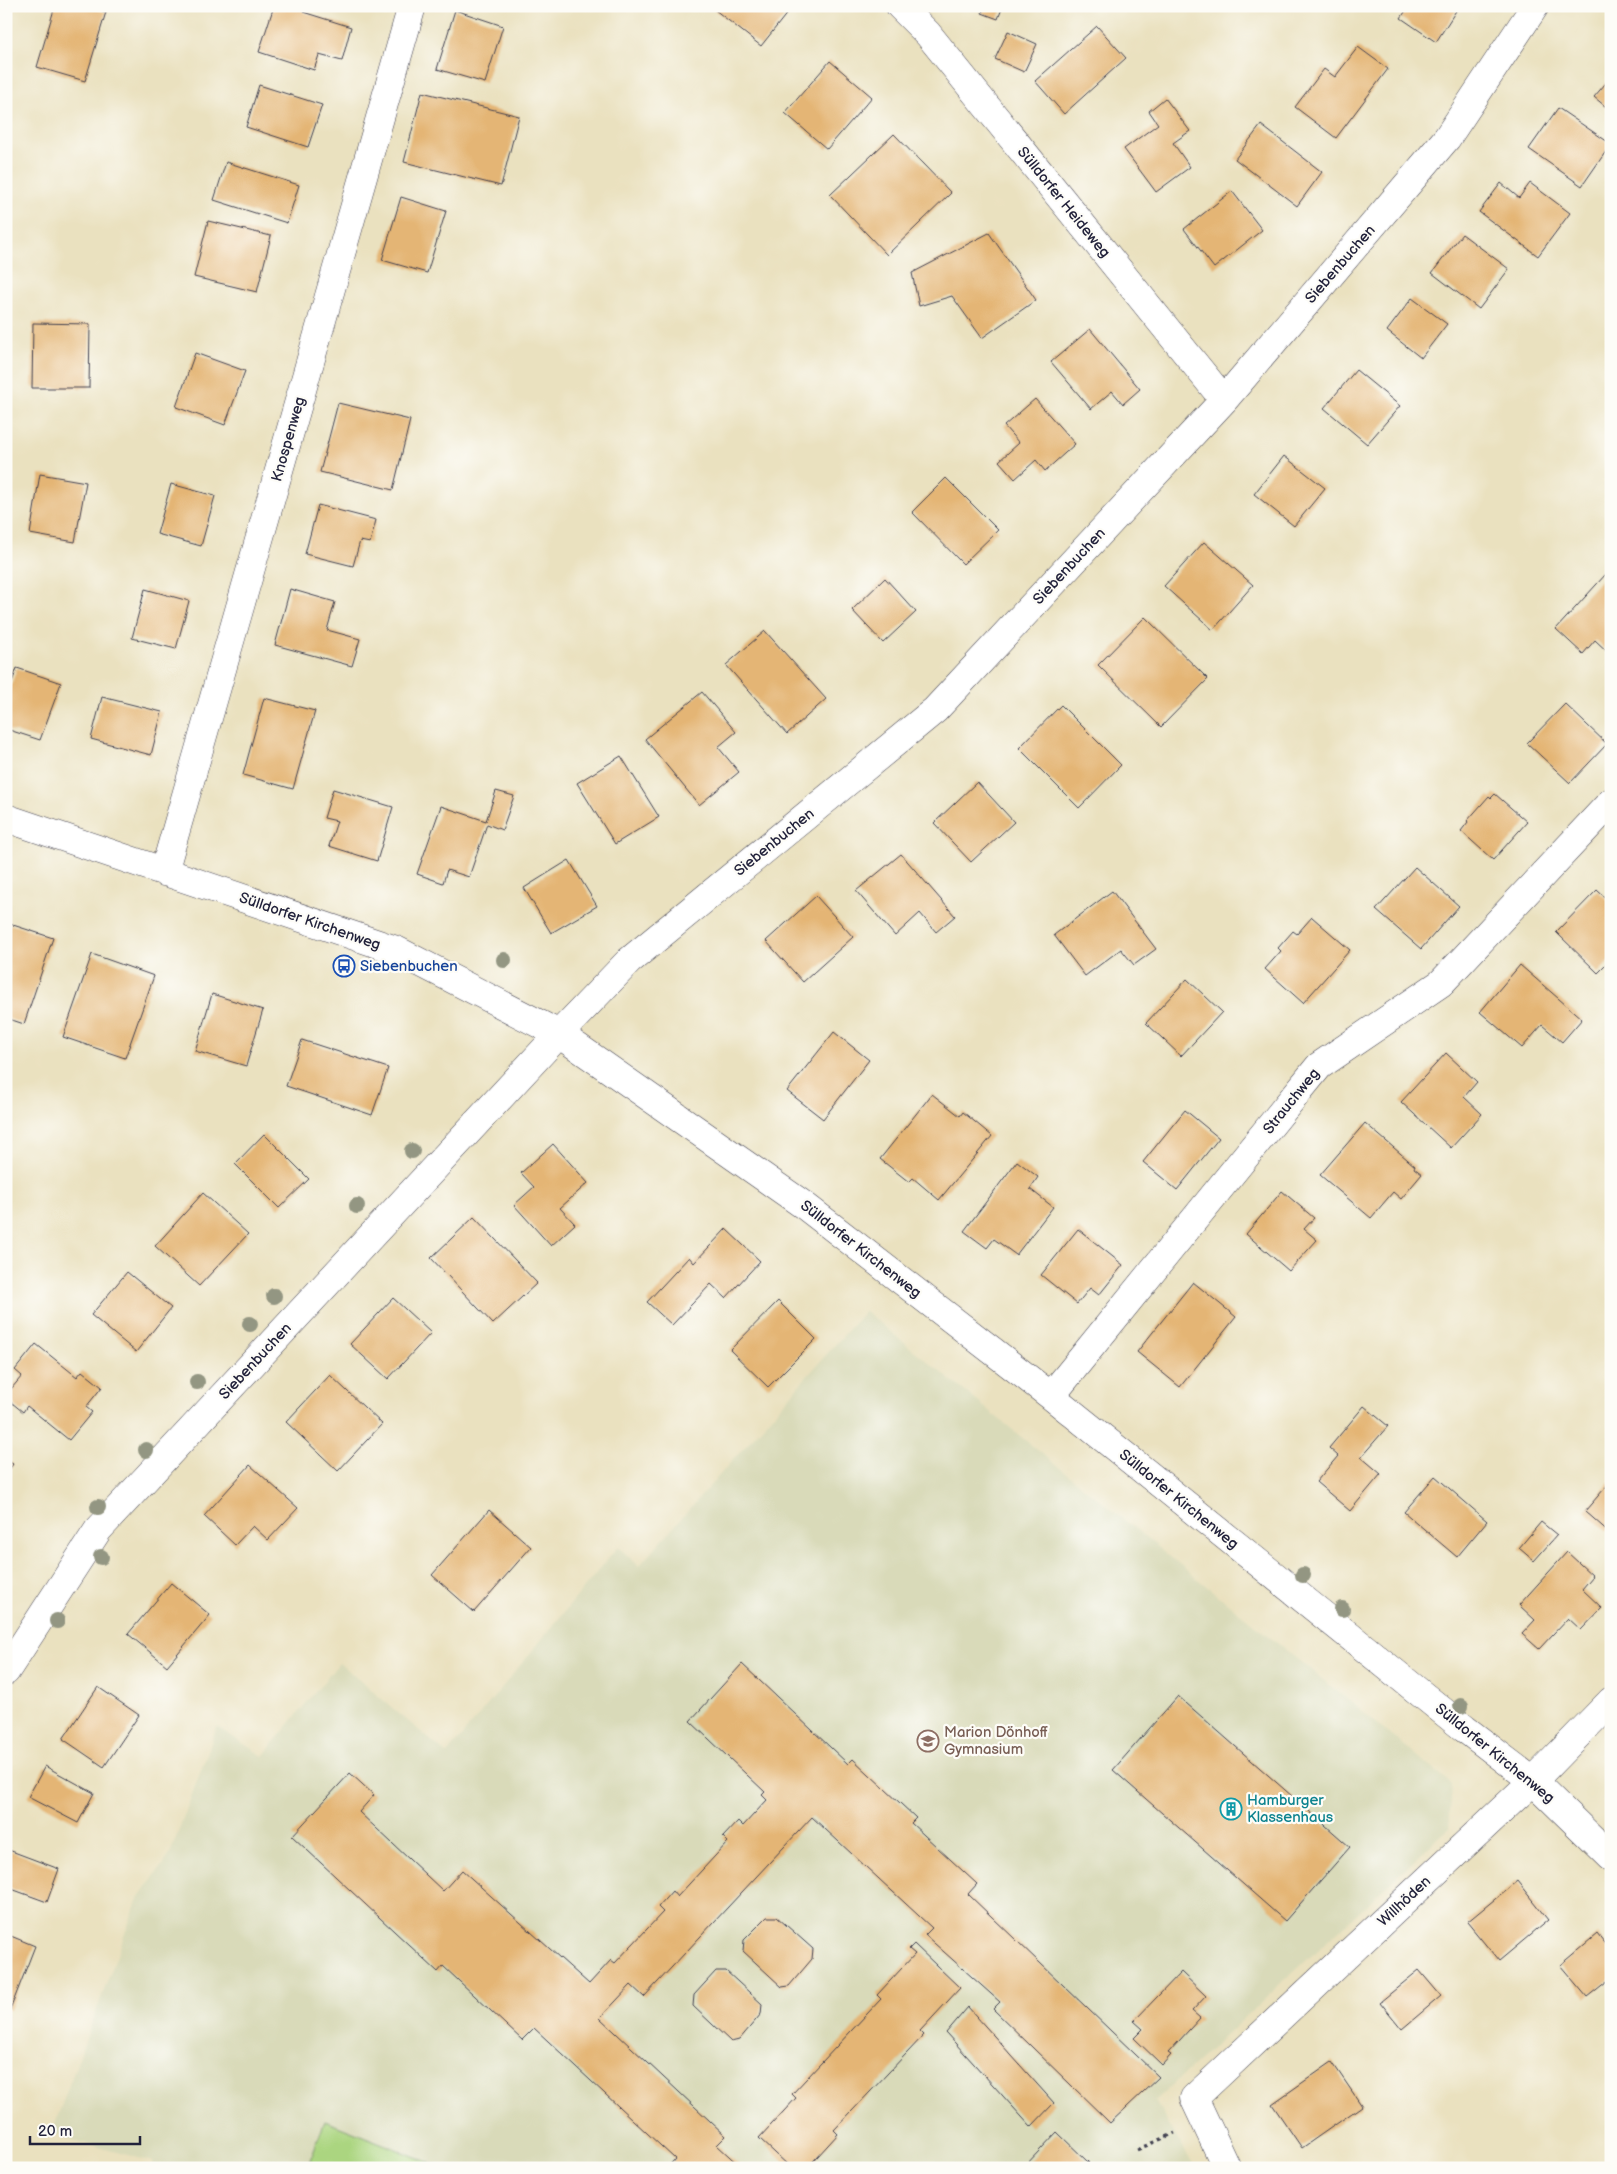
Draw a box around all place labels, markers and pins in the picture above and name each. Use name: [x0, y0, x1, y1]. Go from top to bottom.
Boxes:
bus stop icon: Siebenbuchen: [332, 954, 356, 978]
place label: Siebenbuchen: [360, 957, 458, 976]
place label: Marion Dönhoff Gymnasium: [944, 1723, 1048, 1759]
school or university icon: Marion Dönhoff Gymnasium: [916, 1729, 940, 1753]
place label: Hamburger Klassenhaus: [1247, 1791, 1334, 1827]
building icon: Hamburger Klassenhaus: [1219, 1797, 1243, 1821]

